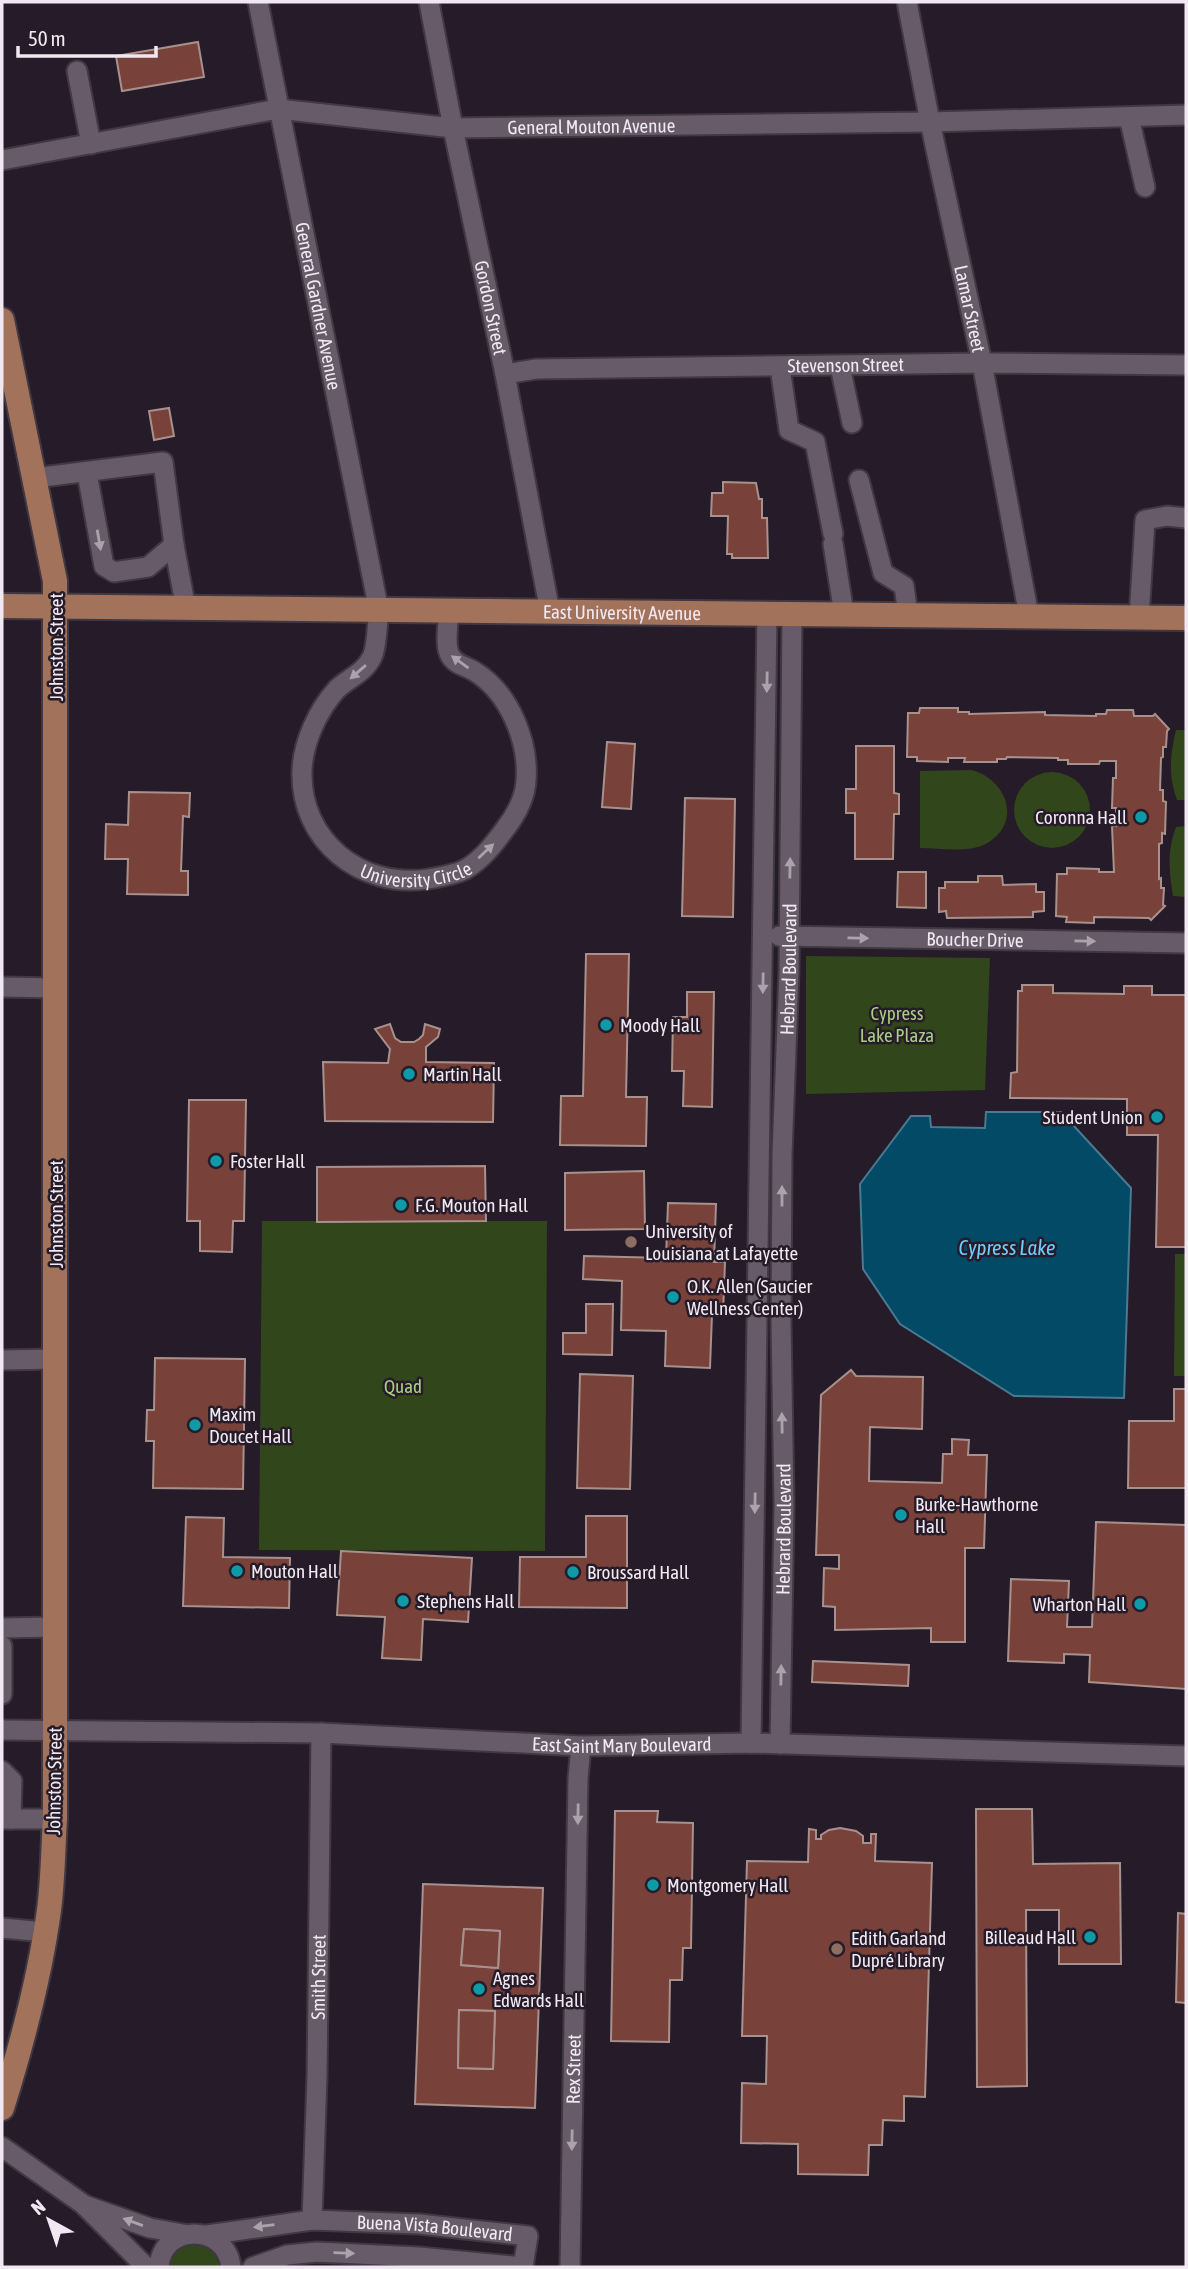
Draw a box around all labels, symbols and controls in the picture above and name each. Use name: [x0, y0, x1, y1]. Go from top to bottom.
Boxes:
scale bar: [18, 14, 156, 58]
text: 50 m: [28, 26, 66, 50]
street label: General Mouton Avenue: [507, 114, 675, 138]
street label: General Gardner Avenue: [291, 220, 346, 392]
street label: Gordon Street: [470, 258, 512, 357]
street label: Lamar Street: [950, 263, 990, 354]
street label: Stevenson Street: [787, 353, 904, 377]
one-way arrow: [94, 529, 105, 551]
street label: Johnston Street: [45, 593, 67, 701]
street label: East University Avenue: [543, 600, 701, 624]
one-way arrow: [450, 655, 469, 669]
one-way arrow: [350, 664, 367, 679]
one-way arrow: [761, 671, 772, 693]
place label: Coronna Hall: [1035, 806, 1127, 828]
marker: Coronna Hall: [1133, 809, 1149, 825]
one-way arrow: [477, 844, 494, 860]
street label: University Circle: [357, 857, 476, 891]
one-way arrow: [785, 857, 796, 879]
street label: Hebrard Boulevard: [776, 903, 801, 1035]
street label: Boucher Drive: [926, 928, 1024, 951]
one-way arrow: [847, 932, 869, 943]
one-way arrow: [1074, 936, 1096, 947]
one-way arrow: [757, 972, 769, 994]
park label: Cypress Lake Plaza: [860, 1002, 934, 1046]
place label: Moody Hall: [620, 1014, 700, 1036]
marker: Moody Hall: [598, 1017, 614, 1033]
place label: Martin Hall: [423, 1063, 502, 1085]
marker: Martin Hall: [401, 1066, 417, 1082]
place label: Student Union: [1043, 1106, 1143, 1128]
marker: Student Union: [1149, 1109, 1165, 1125]
place label: Foster Hall: [230, 1150, 305, 1172]
marker: Foster Hall: [208, 1153, 224, 1169]
street label: Johnston Street: [45, 1160, 67, 1268]
one-way arrow: [776, 1185, 788, 1207]
place label: F.G. Mouton Hall: [415, 1194, 528, 1216]
marker: F.G. Mouton Hall: [393, 1197, 409, 1213]
place label: University of Louisiana at Lafayette: [645, 1220, 798, 1264]
marker: University of Louisiana at Lafayette: [623, 1234, 639, 1250]
water label: Cypress Lake: [958, 1235, 1056, 1259]
place label: O.K. Allen (Saucier Wellness Center): [687, 1275, 813, 1319]
marker: O.K. Allen (Saucier Wellness Center): [665, 1289, 681, 1305]
park label: Quad: [384, 1375, 422, 1397]
place label: Maxim Doucet Hall: [209, 1403, 291, 1447]
one-way arrow: [777, 1412, 788, 1434]
marker: Maxim Doucet Hall: [187, 1417, 203, 1433]
street label: Hebrard Boulevard: [771, 1463, 795, 1595]
one-way arrow: [749, 1493, 761, 1515]
place label: Burke-Hawthorne Hall: [915, 1493, 1038, 1537]
marker: Burke-Hawthorne Hall: [893, 1507, 909, 1523]
place label: Mouton Hall: [251, 1560, 338, 1582]
place label: Broussard Hall: [587, 1561, 689, 1583]
marker: Mouton Hall: [229, 1563, 245, 1579]
marker: Broussard Hall: [565, 1564, 581, 1580]
place label: Stephens Hall: [417, 1590, 514, 1612]
marker: Stephens Hall: [395, 1593, 411, 1609]
place label: Wharton Hall: [1033, 1593, 1126, 1615]
marker: Wharton Hall: [1132, 1596, 1148, 1612]
one-way arrow: [776, 1664, 787, 1686]
street label: Johnston Street: [42, 1727, 66, 1835]
street label: East Saint Mary Boulevard: [531, 1733, 712, 1757]
one-way arrow: [572, 1804, 584, 1826]
place label: Montgomery Hall: [667, 1874, 788, 1896]
marker: Montgomery Hall: [645, 1877, 661, 1893]
place label: Billeaud Hall: [985, 1926, 1076, 1948]
place label: Edith Garland Dupré Library: [851, 1927, 946, 1971]
marker: Billeaud Hall: [1082, 1929, 1098, 1945]
street label: Smith Street: [307, 1934, 330, 2020]
marker: Edith Garland Dupré Library: [829, 1941, 845, 1957]
place label: Agnes Edwards Hall: [493, 1967, 584, 2011]
marker: Agnes Edwards Hall: [471, 1981, 487, 1997]
street label: Rex Street: [562, 2034, 585, 2104]
one-way arrow: [566, 2129, 578, 2151]
north arrow: [14, 2185, 84, 2255]
text: N: [27, 2195, 49, 2219]
street label: Buena Vista Boulevard: [356, 2211, 514, 2245]
one-way arrow: [122, 2216, 143, 2227]
one-way arrow: [253, 2221, 275, 2232]
one-way arrow: [333, 2247, 355, 2258]

